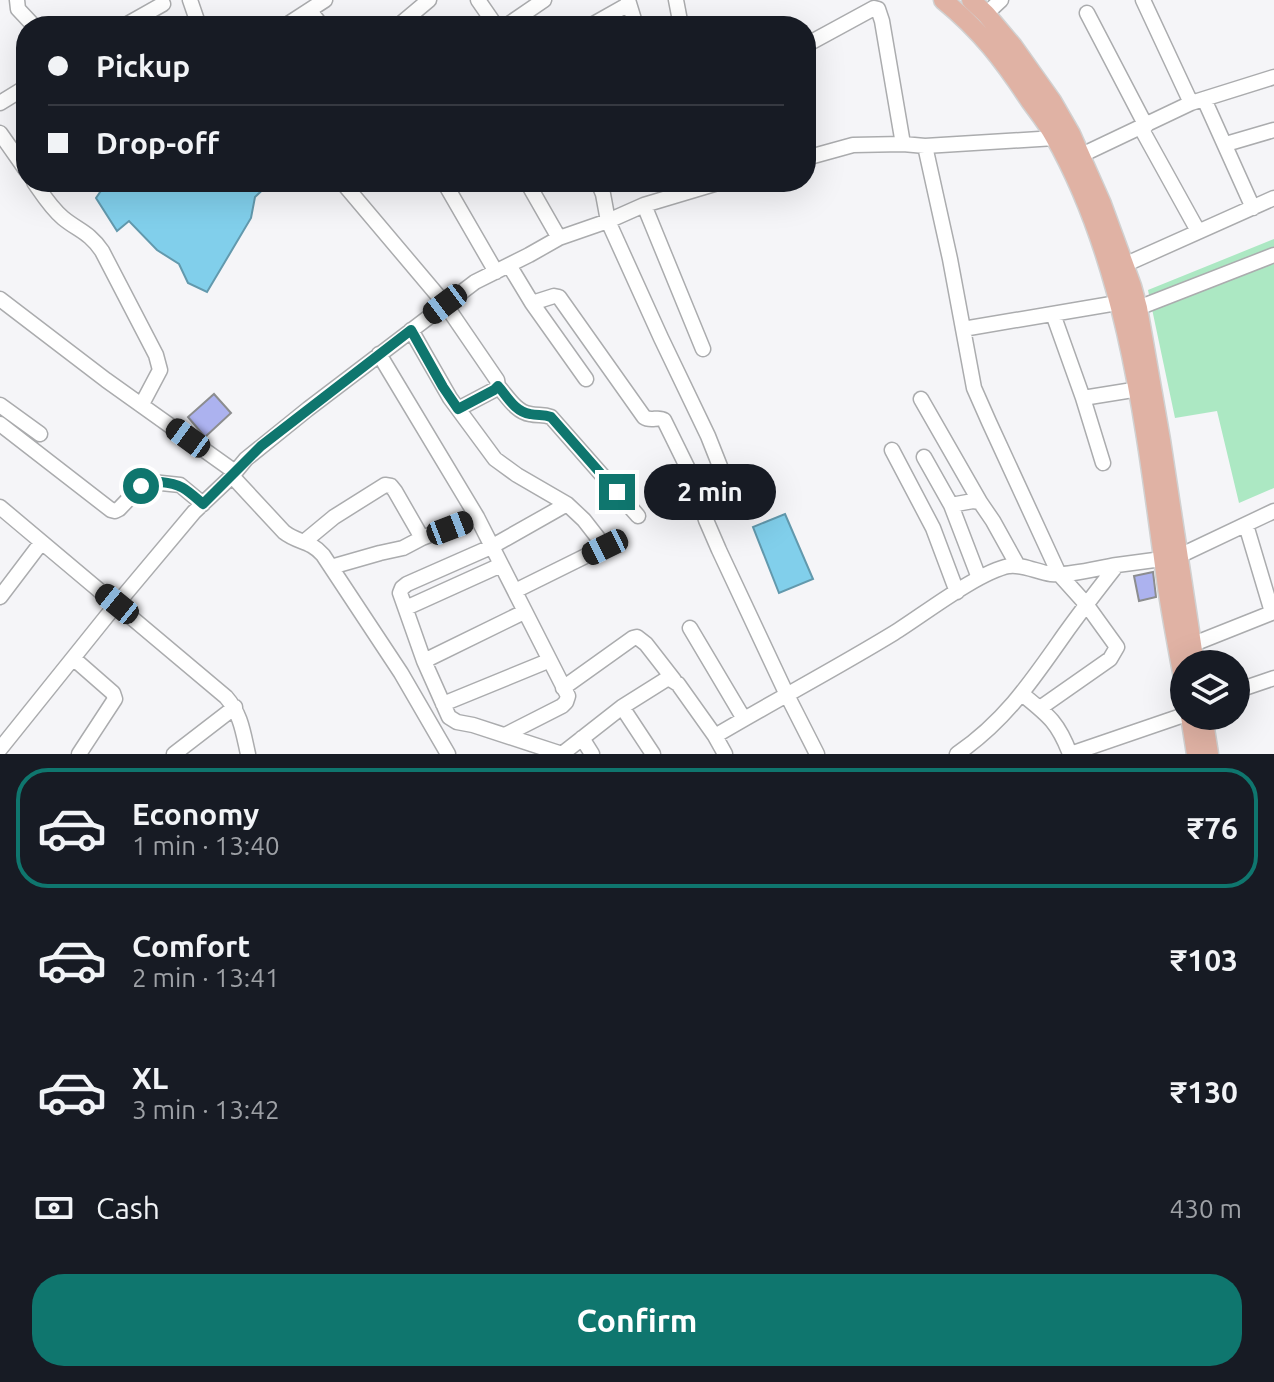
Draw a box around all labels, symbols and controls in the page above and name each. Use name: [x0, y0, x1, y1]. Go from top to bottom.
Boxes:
text: Pickup: [96, 49, 190, 83]
text: Drop-off: [96, 126, 219, 160]
car: [419, 280, 471, 328]
car: [162, 414, 214, 462]
callout: 2 min: [645, 464, 777, 520]
route start: [123, 468, 159, 504]
route end: [599, 474, 635, 510]
text: 2 min: [677, 477, 743, 506]
car: [423, 508, 477, 548]
car: [578, 526, 632, 568]
car: [91, 580, 143, 628]
map controls: [1170, 650, 1250, 730]
button: layers: [1170, 650, 1250, 730]
icon: car: [36, 792, 108, 864]
text: Economy: [132, 797, 259, 831]
text: ₹76: [1187, 811, 1238, 845]
text: 1 min · 13:40: [132, 831, 280, 860]
icon: car: [36, 924, 108, 996]
text: Comfort: [132, 929, 250, 963]
text: ₹103: [1170, 943, 1238, 977]
text: 2 min · 13:41: [132, 963, 280, 992]
icon: car: [36, 1056, 108, 1128]
text: XL: [132, 1061, 168, 1095]
text: ₹130: [1170, 1075, 1238, 1109]
text: 3 min · 13:42: [132, 1095, 280, 1124]
icon: cash: [32, 1186, 76, 1230]
text: Cash: [96, 1191, 160, 1225]
text: 430 m: [1170, 1194, 1242, 1223]
button: Confirm: [32, 1274, 1242, 1366]

